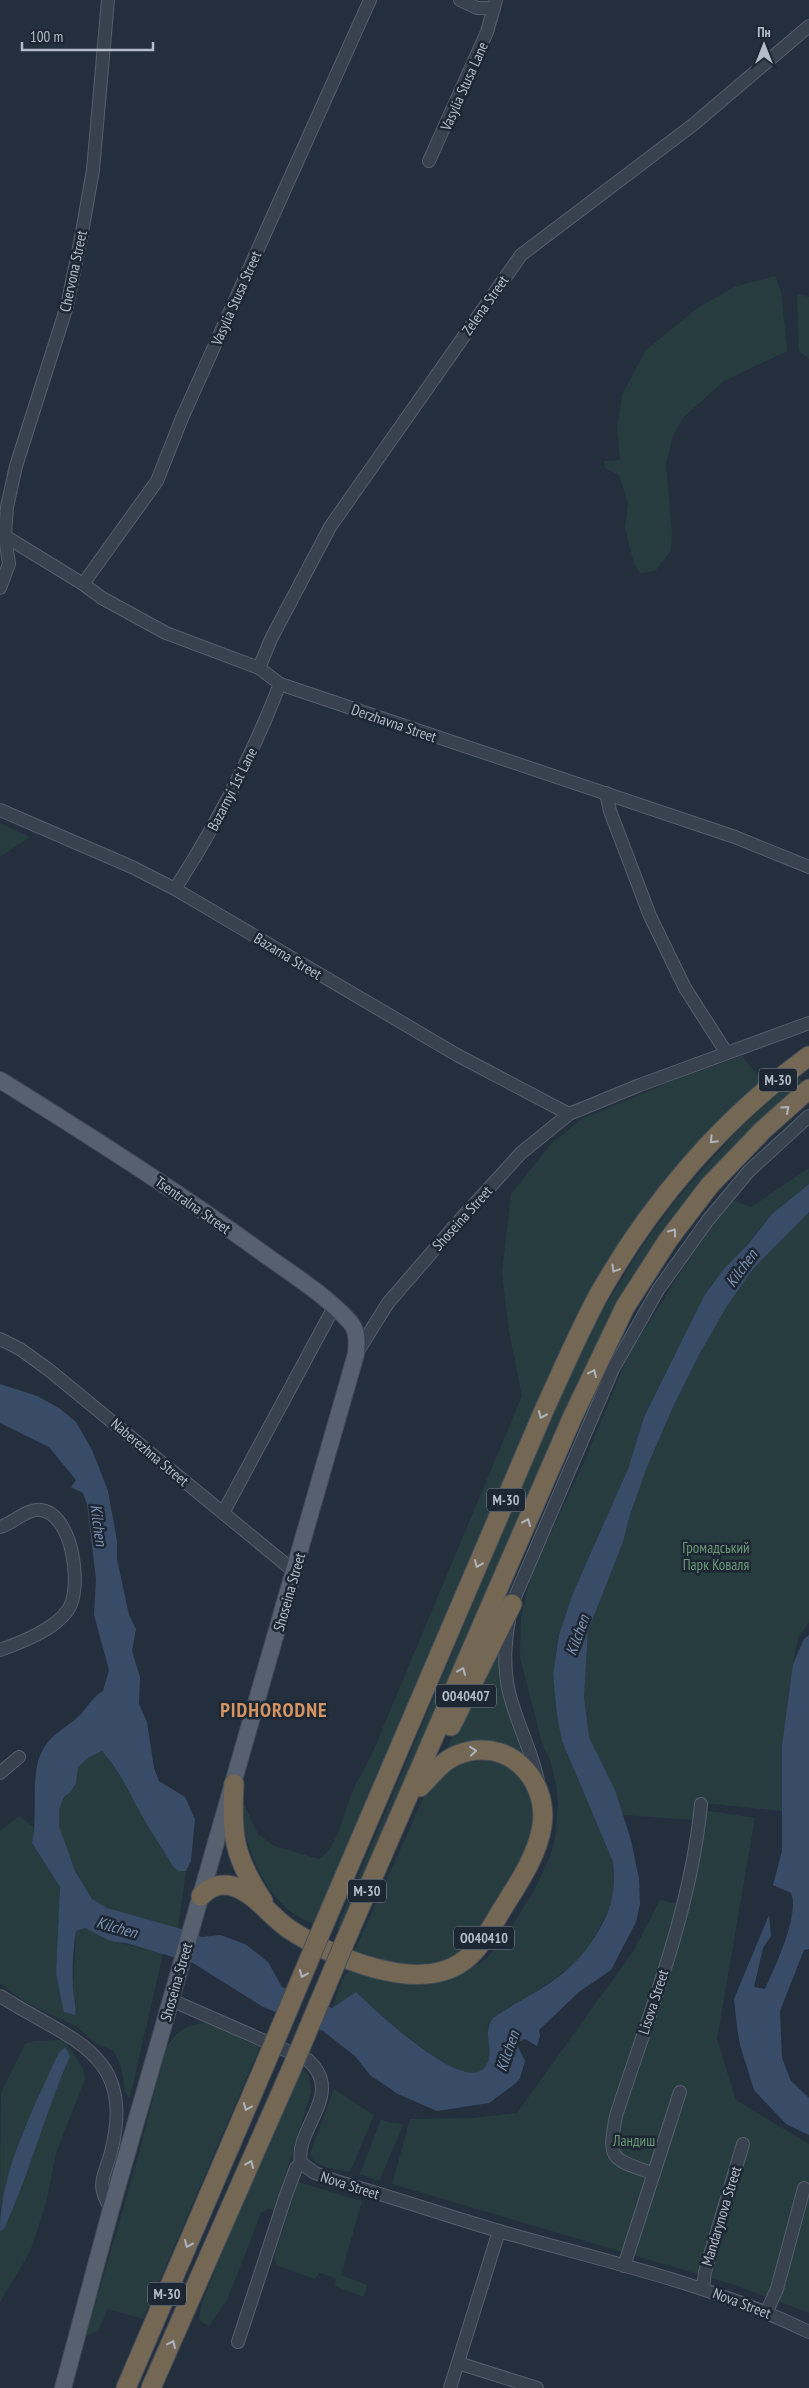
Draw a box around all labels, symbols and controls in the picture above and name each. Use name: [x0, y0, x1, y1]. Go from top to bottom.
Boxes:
scale bar: [22, 20, 154, 52]
north arrow: [739, 20, 789, 70]
text: Пн: [757, 23, 771, 41]
text: 100 m: [30, 27, 63, 46]
street label: Vasylia Stusa Lane: [436, 39, 492, 134]
street label: Chervona Street: [55, 228, 91, 314]
street label: Vasylia Stusa Street: [206, 248, 265, 349]
street label: Zelena Street: [458, 271, 512, 339]
street label: Derzhavna Street: [349, 700, 439, 746]
street label: Bazarnyi 1st Lane: [203, 744, 261, 834]
street label: Bazarna Street: [251, 928, 325, 984]
road number: М-30: [759, 1068, 797, 1092]
one-way arrow: [780, 1106, 789, 1115]
one-way arrow: [710, 1135, 719, 1144]
street label: Tsentralna Street: [152, 1172, 234, 1238]
street label: Shoseina Street: [428, 1182, 496, 1254]
one-way arrow: [667, 1228, 676, 1238]
water label: Kilchen: [721, 1245, 762, 1291]
one-way arrow: [611, 1264, 621, 1273]
one-way arrow: [586, 1369, 597, 1378]
one-way arrow: [538, 1410, 549, 1419]
street label: Naberezhna Street: [107, 1414, 193, 1490]
road number: М-30: [487, 1488, 525, 1512]
water label: Kilchen: [86, 1503, 112, 1548]
one-way arrow: [520, 1518, 531, 1527]
park label: Громадський Парк Коваля: [682, 1538, 750, 1574]
street label: Shoseina Street: [269, 1551, 309, 1633]
one-way arrow: [474, 1559, 485, 1568]
water label: Kilchen: [561, 1611, 594, 1658]
one-way arrow: [456, 1667, 467, 1676]
road number: О040407: [436, 1684, 496, 1708]
district label: PIDHORODNE: [220, 1697, 328, 1723]
one-way arrow: [470, 1746, 478, 1757]
road number: М-30: [348, 1880, 386, 1902]
water label: Kilchen: [94, 1912, 141, 1943]
road number: О040410: [454, 1926, 514, 1950]
street label: Shoseina Street: [156, 1941, 196, 2023]
street label: Lisova Street: [634, 1967, 672, 2037]
one-way arrow: [299, 1969, 310, 1978]
water label: Kilchen: [491, 2027, 524, 2074]
one-way arrow: [243, 2102, 254, 2111]
park label: Ландиш: [612, 2131, 655, 2150]
one-way arrow: [245, 2160, 255, 2168]
street label: Mandarynova Street: [697, 2164, 745, 2268]
street label: Nova Street: [318, 2167, 382, 2203]
one-way arrow: [184, 2239, 195, 2248]
road number: М-30: [148, 2282, 186, 2306]
street label: Nova Street: [710, 2283, 774, 2323]
one-way arrow: [165, 2340, 176, 2349]

